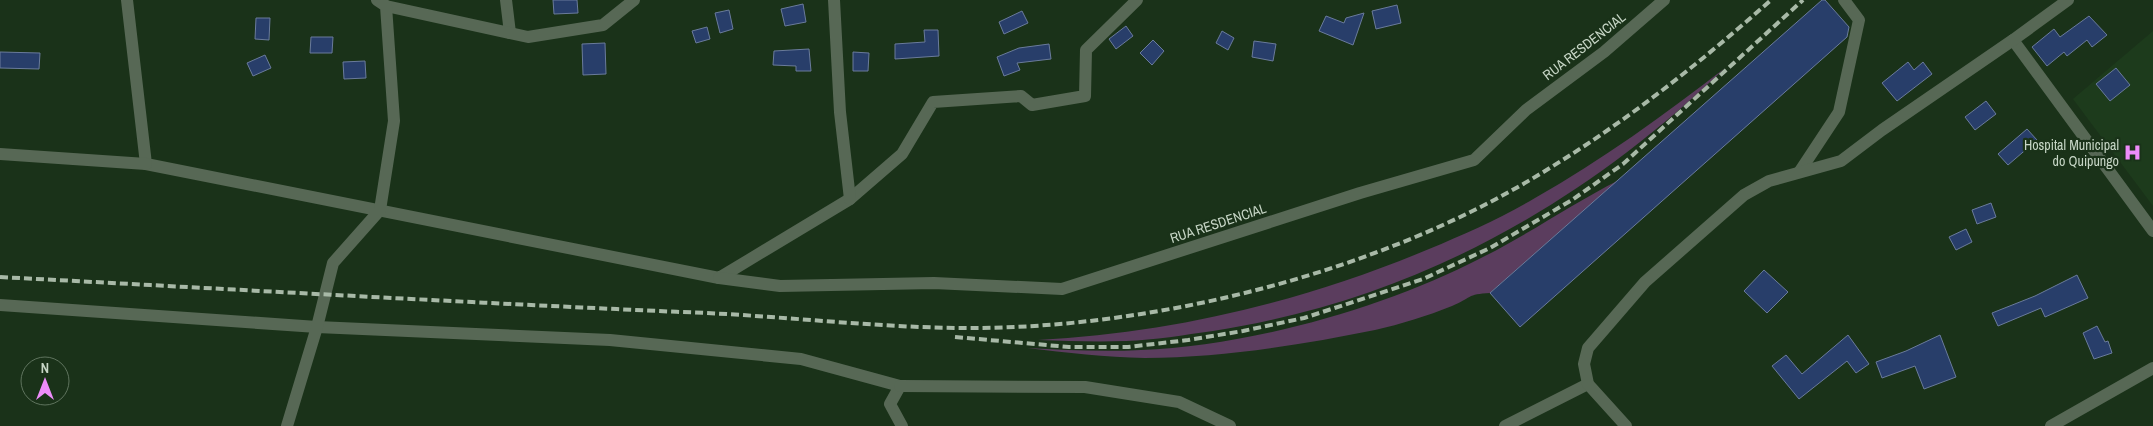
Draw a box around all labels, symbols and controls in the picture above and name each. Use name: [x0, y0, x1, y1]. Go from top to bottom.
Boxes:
street label: RUA RESDENCIAL: [1539, 8, 1629, 84]
place label: Hospital Municipal do Quipungo: [2024, 136, 2119, 170]
hospital icon: Hospital Municipal do Quipungo: [2123, 143, 2143, 163]
street label: RUA RESDENCIAL: [1168, 199, 1269, 247]
north arrow: [20, 356, 70, 406]
text: N: [41, 359, 49, 377]

